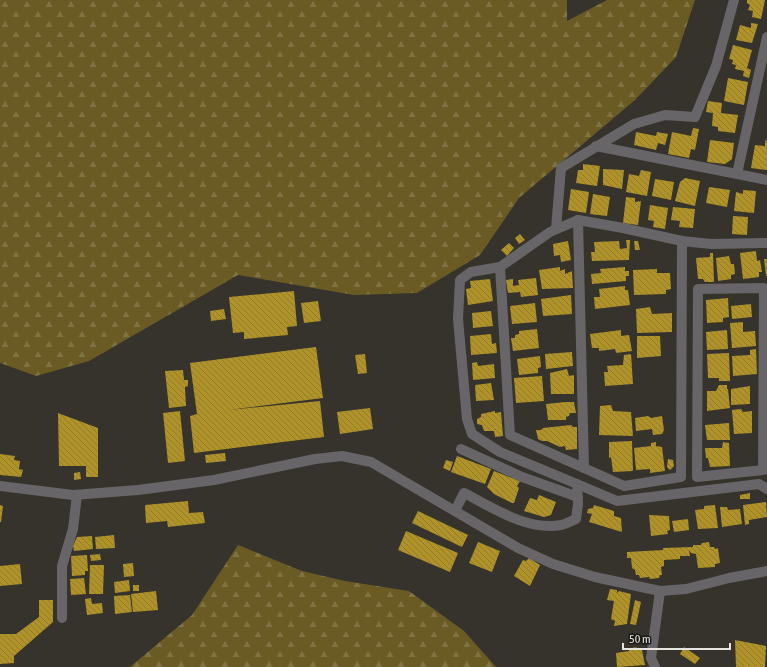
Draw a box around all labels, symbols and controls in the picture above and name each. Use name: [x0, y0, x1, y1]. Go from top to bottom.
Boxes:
scale bar: [623, 625, 730, 651]
text: 50 m: [629, 632, 651, 646]

